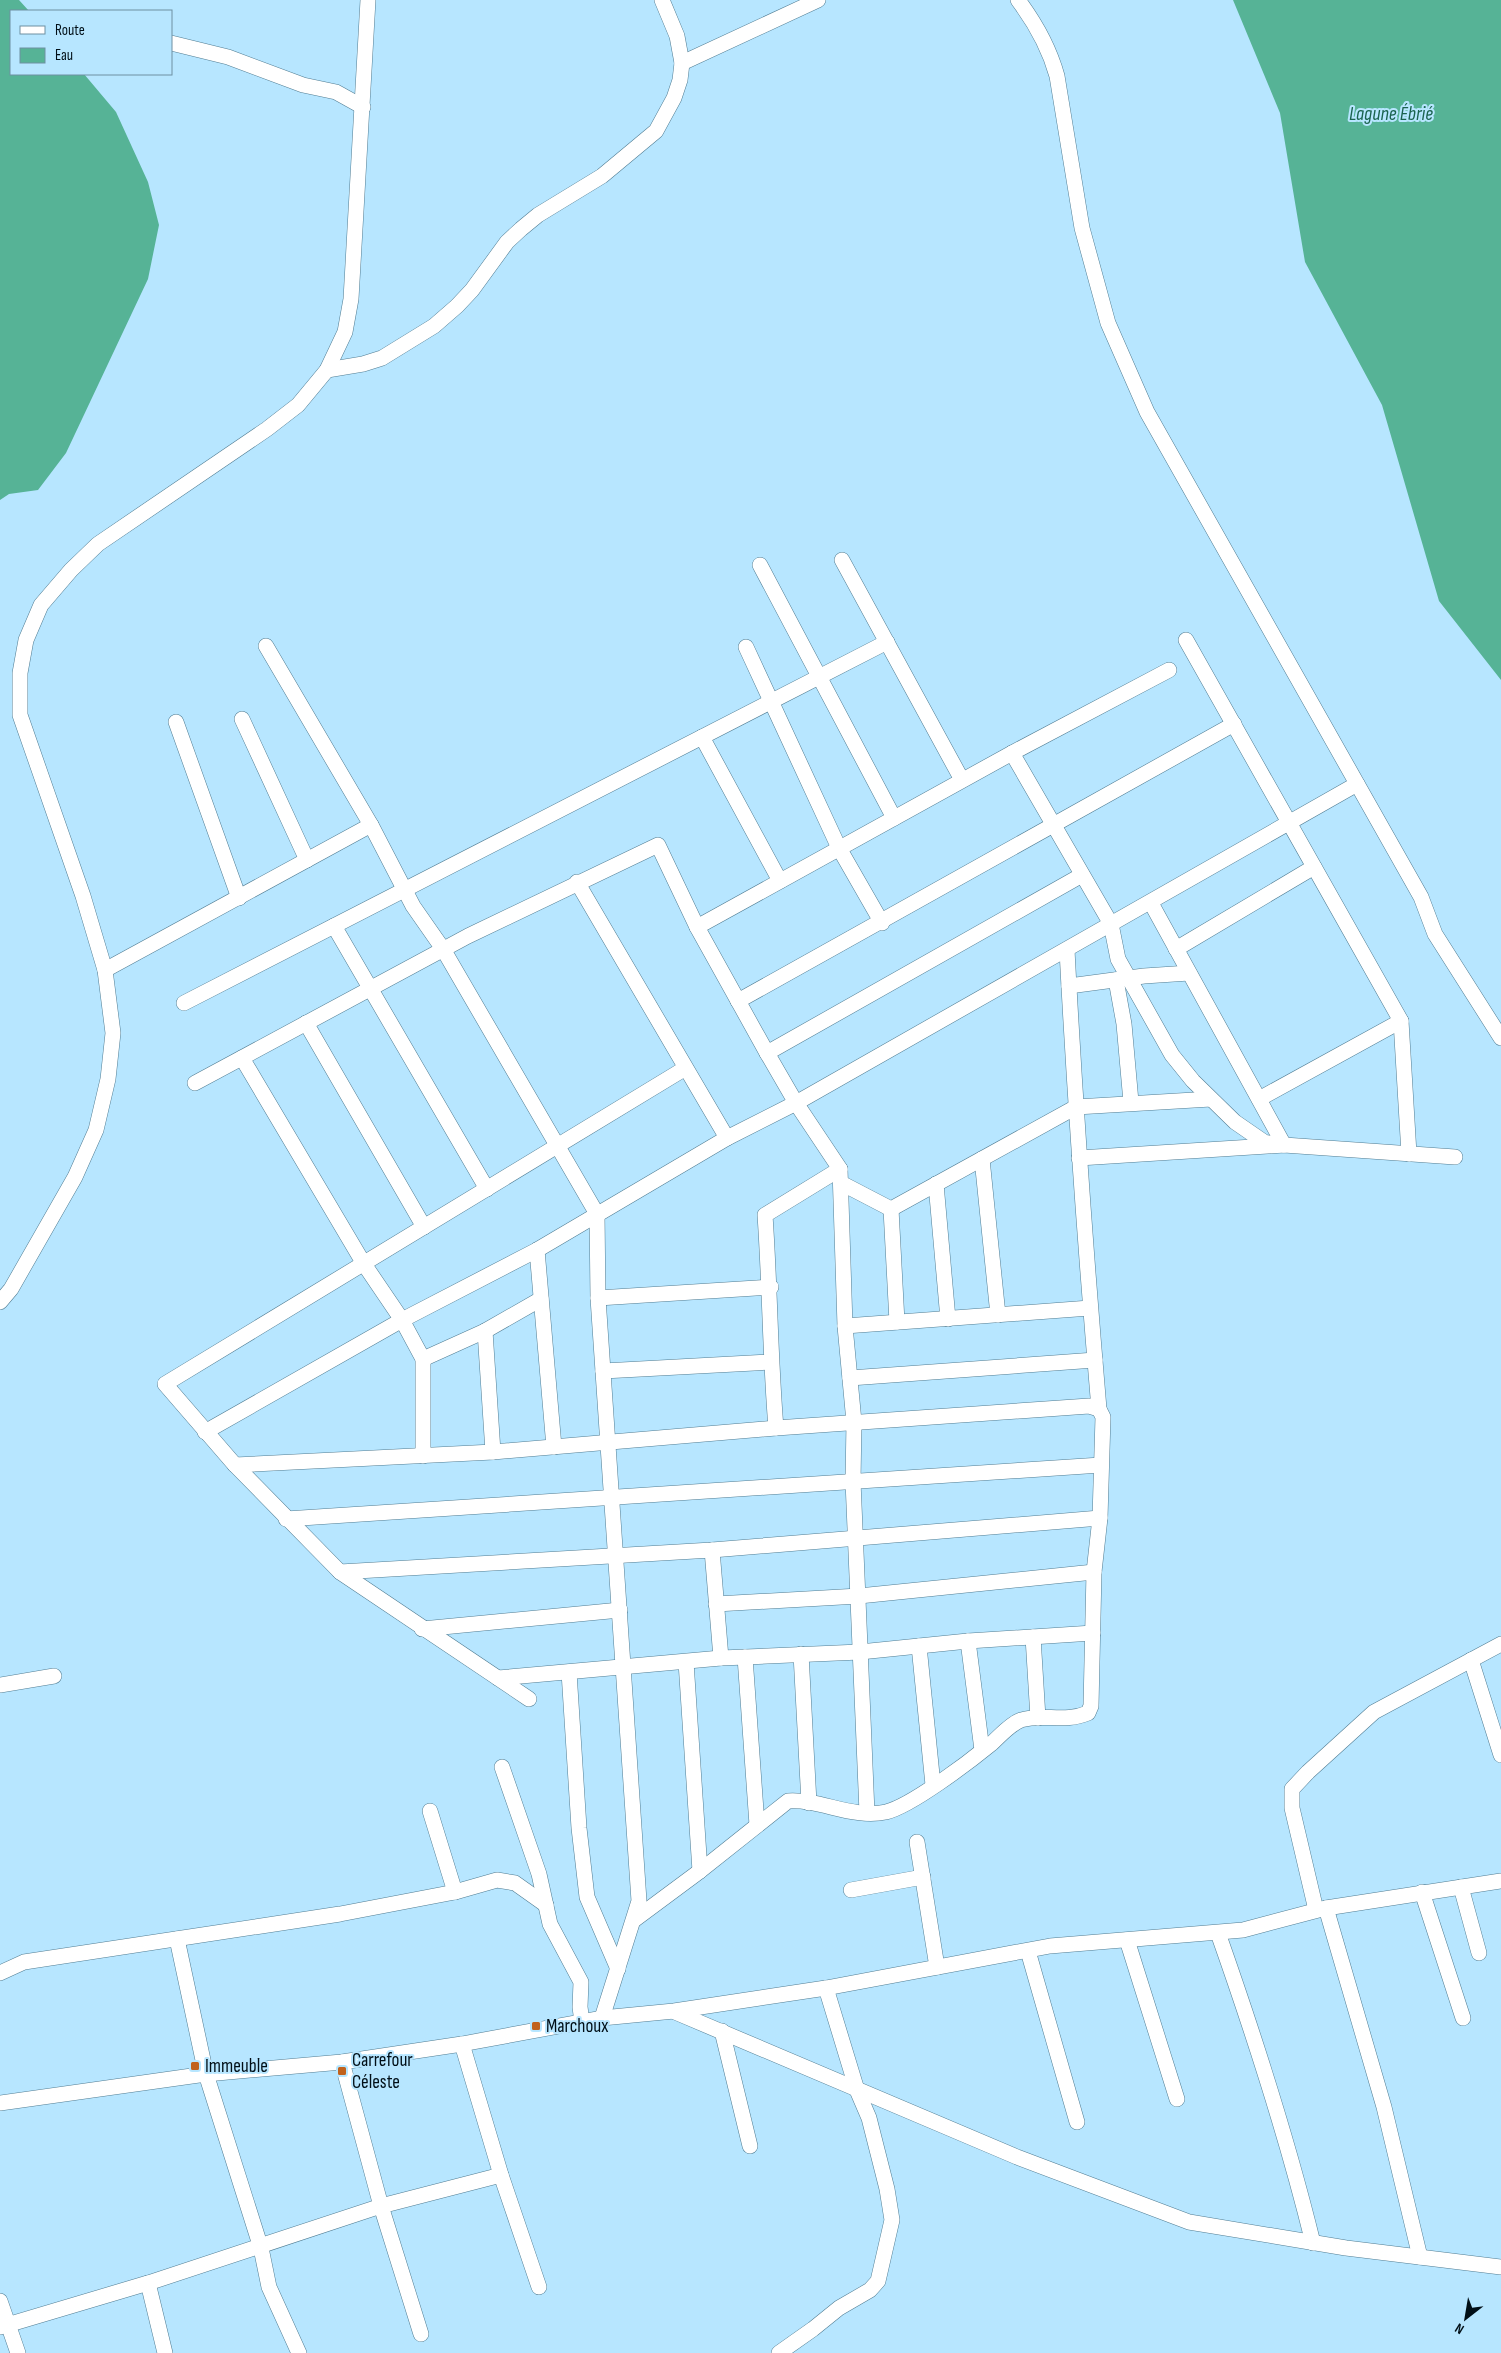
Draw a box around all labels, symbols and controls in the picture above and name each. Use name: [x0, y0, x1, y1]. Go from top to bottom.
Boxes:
legend: [10, 10, 172, 75]
text: Route: [55, 21, 85, 40]
text: Eau: [55, 46, 73, 65]
water label: Lagune Ébrié: [1349, 102, 1433, 126]
place label: Marchoux: [546, 2015, 608, 2038]
marker: Marchoux: [530, 2020, 542, 2032]
place label: Carrefour Céleste: [352, 2049, 413, 2094]
place label: Immeuble: [205, 2055, 268, 2078]
marker: Immeuble: [189, 2060, 201, 2072]
marker: Carrefour Céleste: [336, 2065, 348, 2077]
north arrow: [1441, 2293, 1491, 2343]
text: N: [1452, 2320, 1467, 2338]

